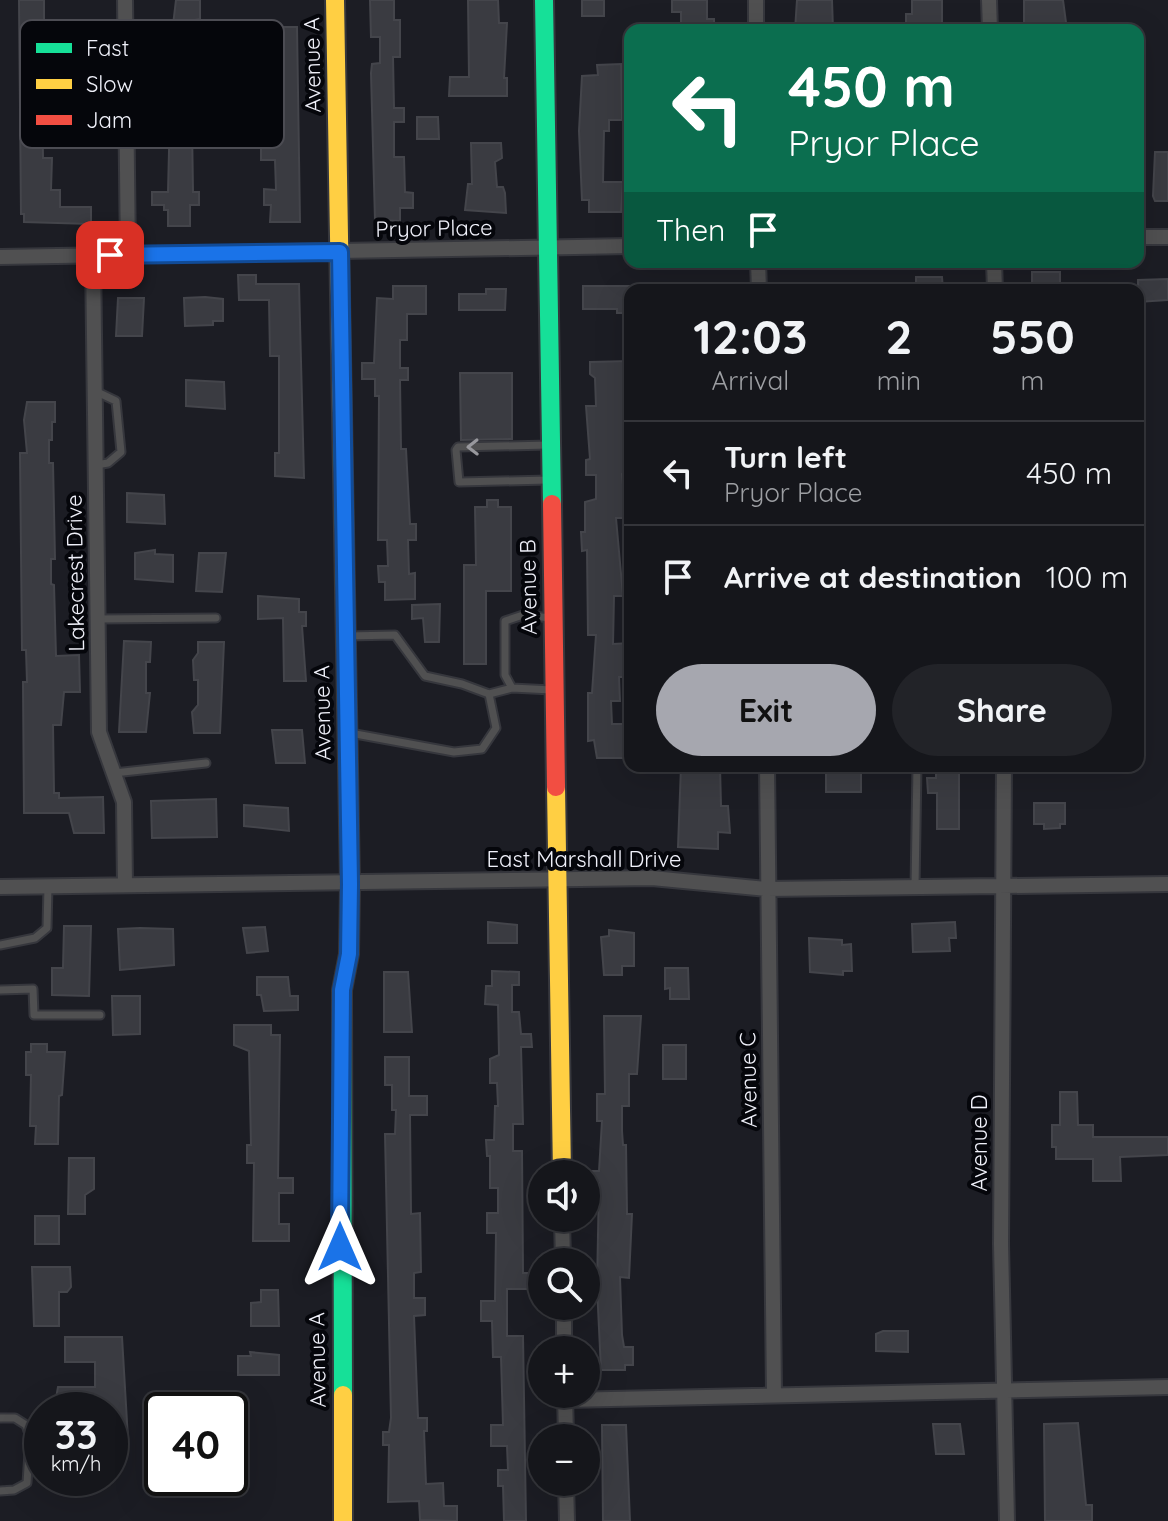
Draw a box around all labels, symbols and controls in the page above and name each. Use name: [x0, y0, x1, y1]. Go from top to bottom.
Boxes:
street label: Avenue A: [297, 17, 327, 113]
legend: [20, 20, 284, 148]
text: Fast: [86, 34, 129, 62]
text: 450 m: [788, 51, 955, 121]
icon: left: [656, 56, 760, 160]
text: Slow: [86, 70, 133, 98]
text: Jam: [86, 106, 132, 134]
text: Pryor Place: [788, 120, 980, 165]
icon: arrive: [741, 208, 785, 252]
text: Then: [656, 211, 725, 249]
street label: Pryor Place: [375, 213, 493, 243]
pin: [76, 221, 144, 289]
icon: arrive: [88, 233, 132, 277]
text: 12:03: [693, 306, 807, 366]
text: 2: [885, 306, 912, 366]
text: 550: [990, 306, 1075, 366]
text: Arrival: [711, 364, 789, 397]
text: min: [877, 364, 921, 397]
text: m: [1021, 364, 1044, 397]
one-way arrow: [466, 438, 479, 455]
text: Turn left: [724, 438, 847, 476]
icon: left: [656, 451, 700, 495]
text: 450 m: [1026, 454, 1112, 492]
text: Pryor Place: [724, 476, 862, 509]
street label: Lakecrest Drive: [60, 494, 90, 652]
street label: Avenue B: [513, 539, 543, 635]
icon: arrive: [656, 555, 700, 599]
text: Arrive at destination: [724, 558, 1022, 596]
text: 100 m: [1046, 558, 1128, 596]
button: Exit: [656, 664, 876, 756]
button: Share: [892, 664, 1112, 756]
street label: Avenue A: [307, 665, 337, 761]
street label: East Marshall Drive: [487, 845, 681, 873]
street label: Avenue C: [733, 1032, 763, 1128]
street label: Avenue D: [965, 1094, 993, 1192]
map controls: [528, 1160, 600, 1496]
button: sound: [528, 1160, 600, 1232]
position arrow: [298, 1205, 382, 1289]
button: search: [528, 1248, 600, 1320]
street label: Avenue A: [302, 1312, 332, 1408]
button: +: [528, 1336, 600, 1408]
speed limit sign: 40: [144, 1392, 248, 1496]
text: 33: [55, 1409, 97, 1459]
button: −: [528, 1424, 600, 1496]
text: km/h: [51, 1451, 101, 1476]

